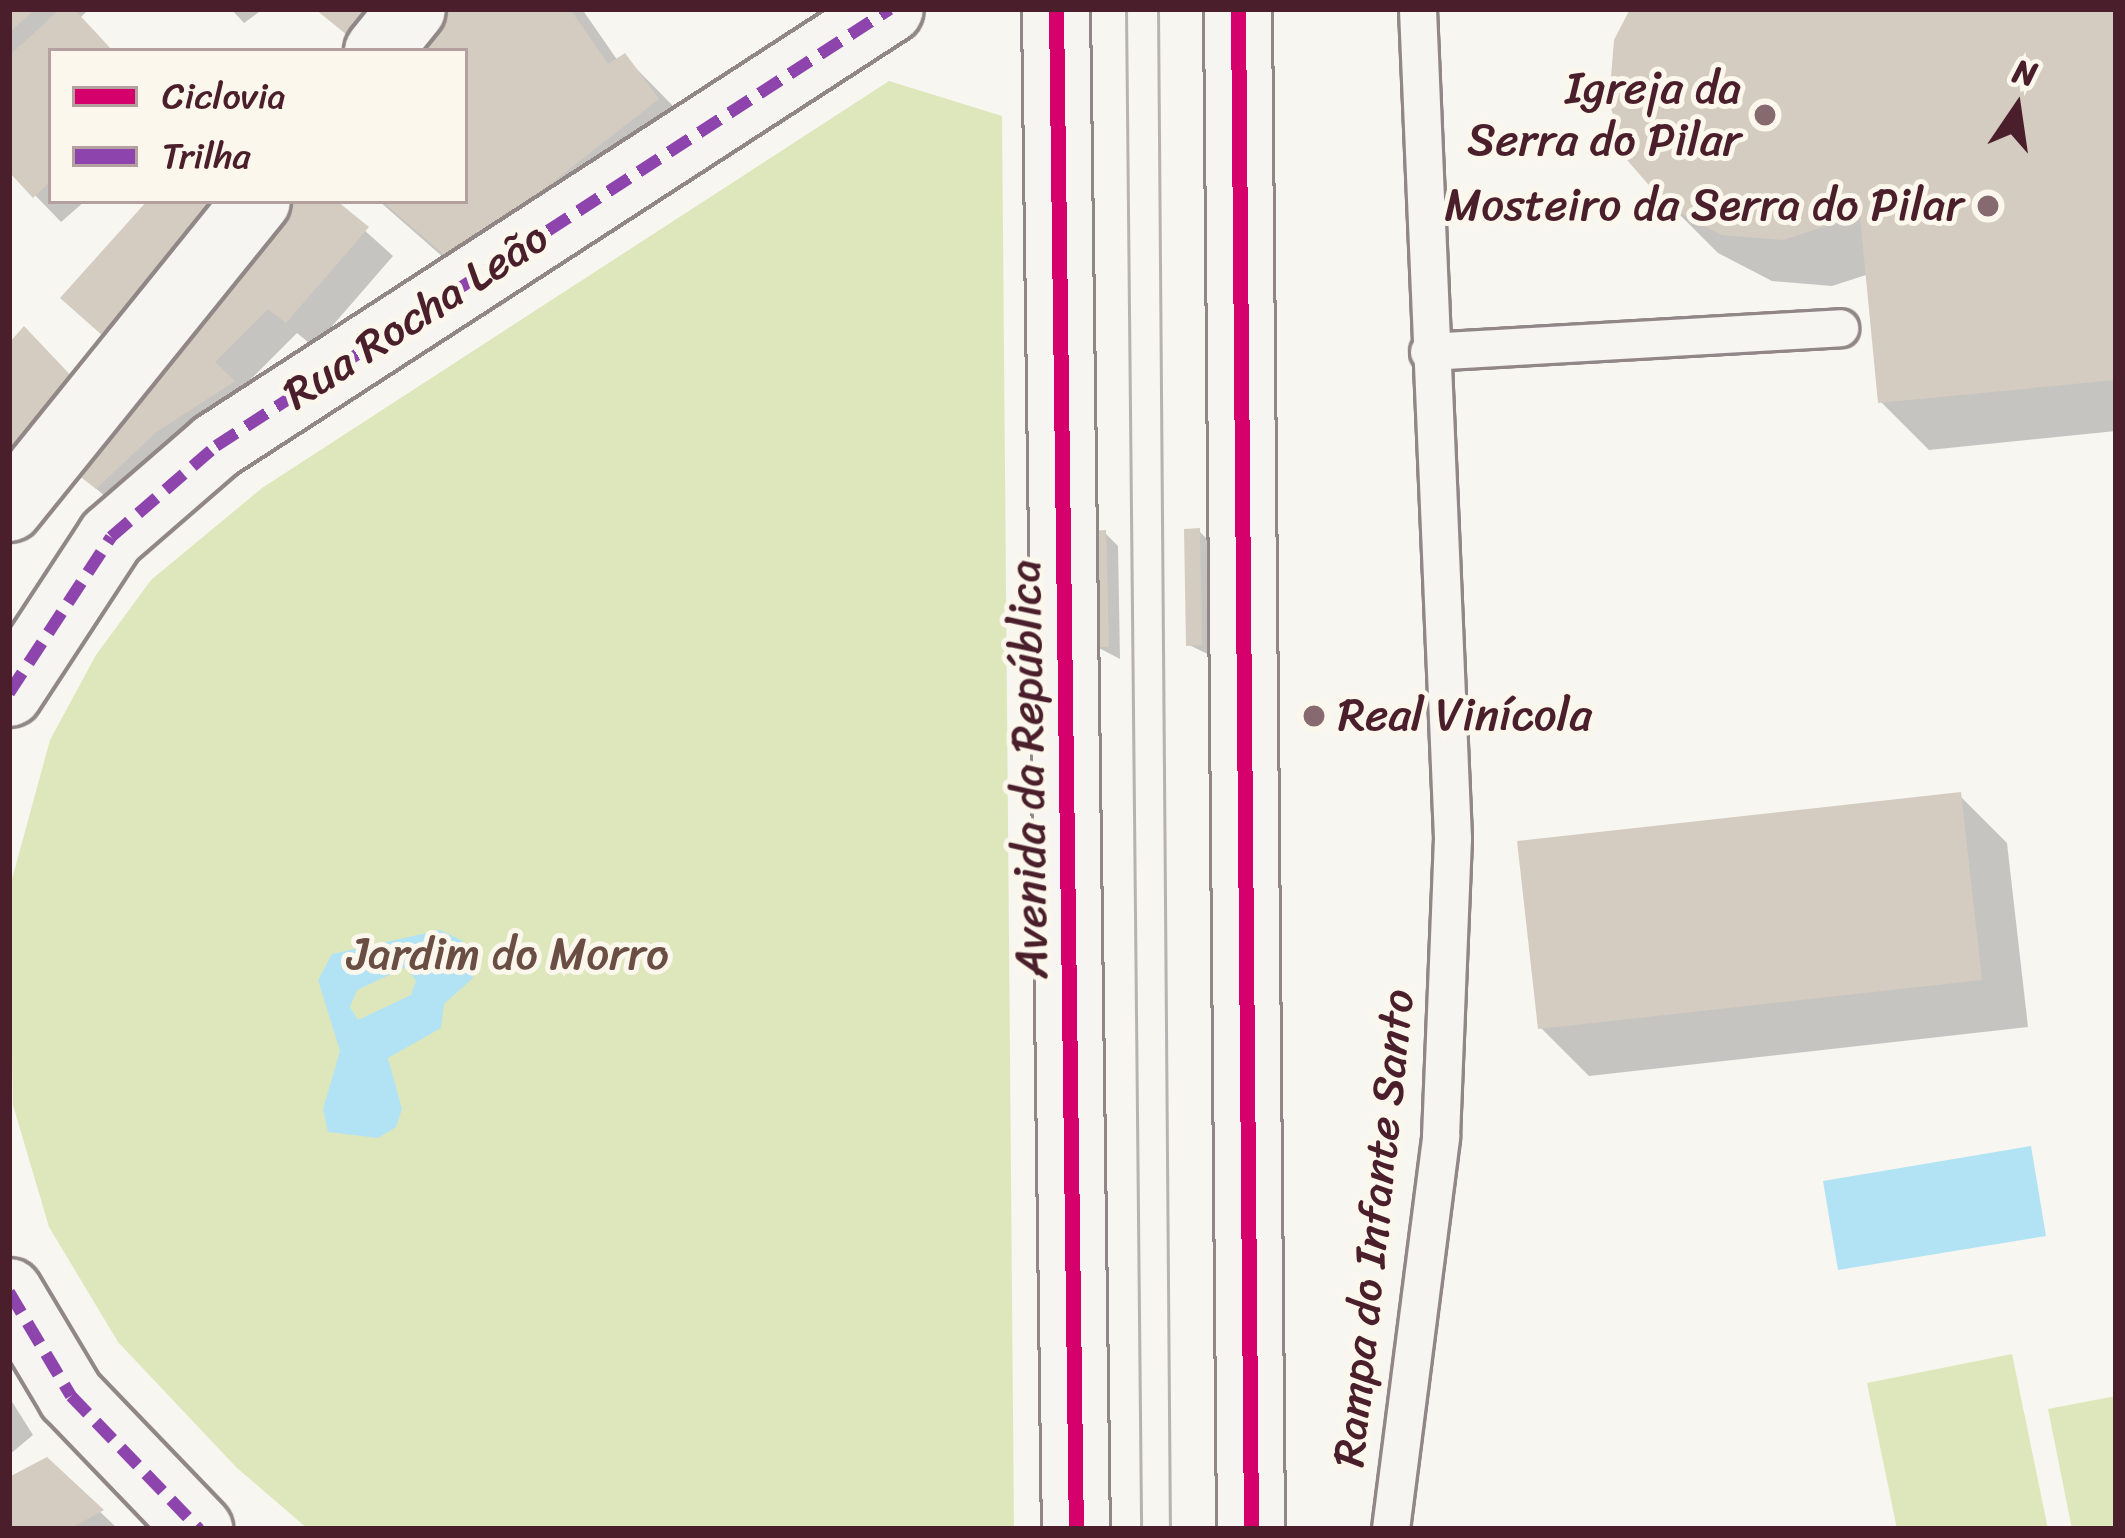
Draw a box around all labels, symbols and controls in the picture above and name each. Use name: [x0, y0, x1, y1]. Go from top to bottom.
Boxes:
text: N: [2007, 42, 2043, 104]
legend: [48, 48, 468, 204]
north arrow: [1957, 48, 2077, 168]
place label: Igreja da Serra do Pilar: [1467, 62, 1741, 168]
text: Ciclovia: [162, 64, 286, 128]
marker: Igreja da Serra do Pilar: [1752, 102, 1778, 128]
text: Trilha: [162, 124, 251, 188]
place label: Mosteiro da Serra do Pilar: [1443, 179, 1964, 233]
marker: Mosteiro da Serra do Pilar: [1975, 193, 2001, 219]
street label: Rua Rocha Leão: [273, 210, 559, 422]
street label: Avenida da República: [998, 559, 1060, 979]
place label: Real Vinícola: [1338, 689, 1592, 743]
marker: Real Vinícola: [1301, 703, 1327, 729]
park label: Jardim do Morro: [347, 928, 669, 982]
street label: Rampa do Infante Santo: [1322, 986, 1426, 1470]

